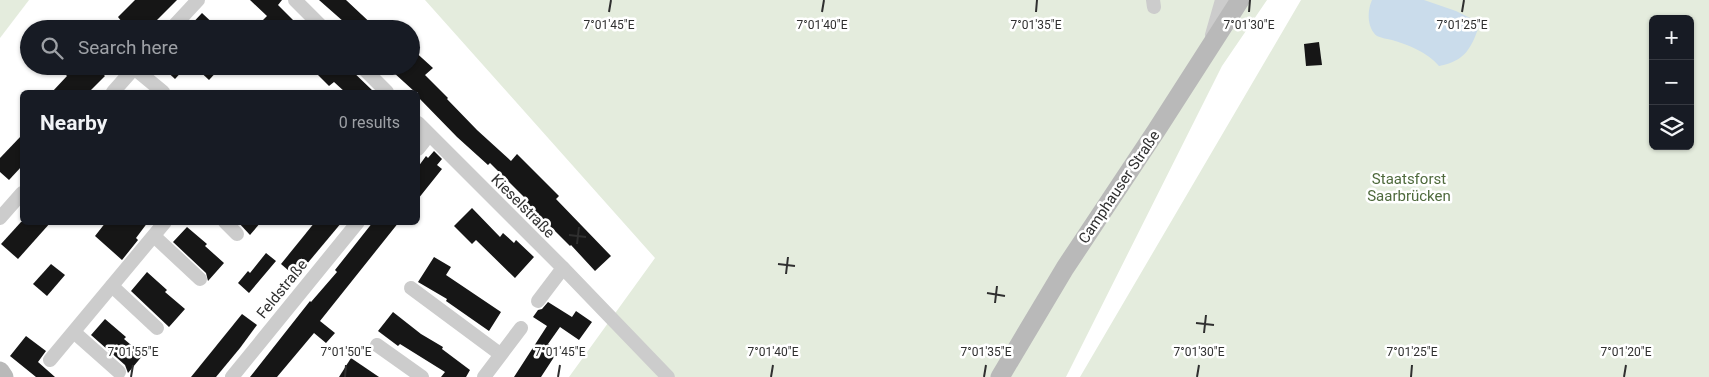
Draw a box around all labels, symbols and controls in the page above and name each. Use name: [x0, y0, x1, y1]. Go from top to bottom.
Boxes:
map controls: [1649, 15, 1694, 150]
button: +: [1649, 15, 1694, 60]
text: 7°01'45"E: [584, 18, 635, 32]
text: 7°01'40"E: [797, 18, 848, 32]
text: 7°01'35"E: [1011, 18, 1062, 32]
text: 7°01'30"E: [1224, 18, 1275, 32]
text: 7°01'25"E: [1437, 18, 1488, 32]
search box: [20, 20, 420, 75]
icon: search: [38, 34, 66, 62]
text: Search here: [78, 36, 178, 59]
button: −: [1649, 60, 1694, 105]
button: layers: [1649, 105, 1694, 150]
text: Nearby: [40, 111, 107, 135]
text: 0 results: [339, 113, 400, 132]
street label: Camphauser Straße: [1075, 127, 1163, 247]
street label: Kieselstraße: [487, 170, 559, 242]
park label: Staatsforst Saarbrücken: [1367, 170, 1451, 205]
street label: Feldstraße: [253, 256, 311, 322]
text: 7°01'55"E: [108, 345, 159, 359]
text: 7°01'50"E: [321, 345, 372, 359]
text: 7°01'45"E: [535, 345, 586, 359]
text: 7°01'40"E: [748, 345, 799, 359]
text: 7°01'35"E: [961, 345, 1012, 359]
text: 7°01'30"E: [1174, 345, 1225, 359]
text: 7°01'25"E: [1387, 345, 1438, 359]
text: 7°01'20"E: [1601, 345, 1652, 359]

